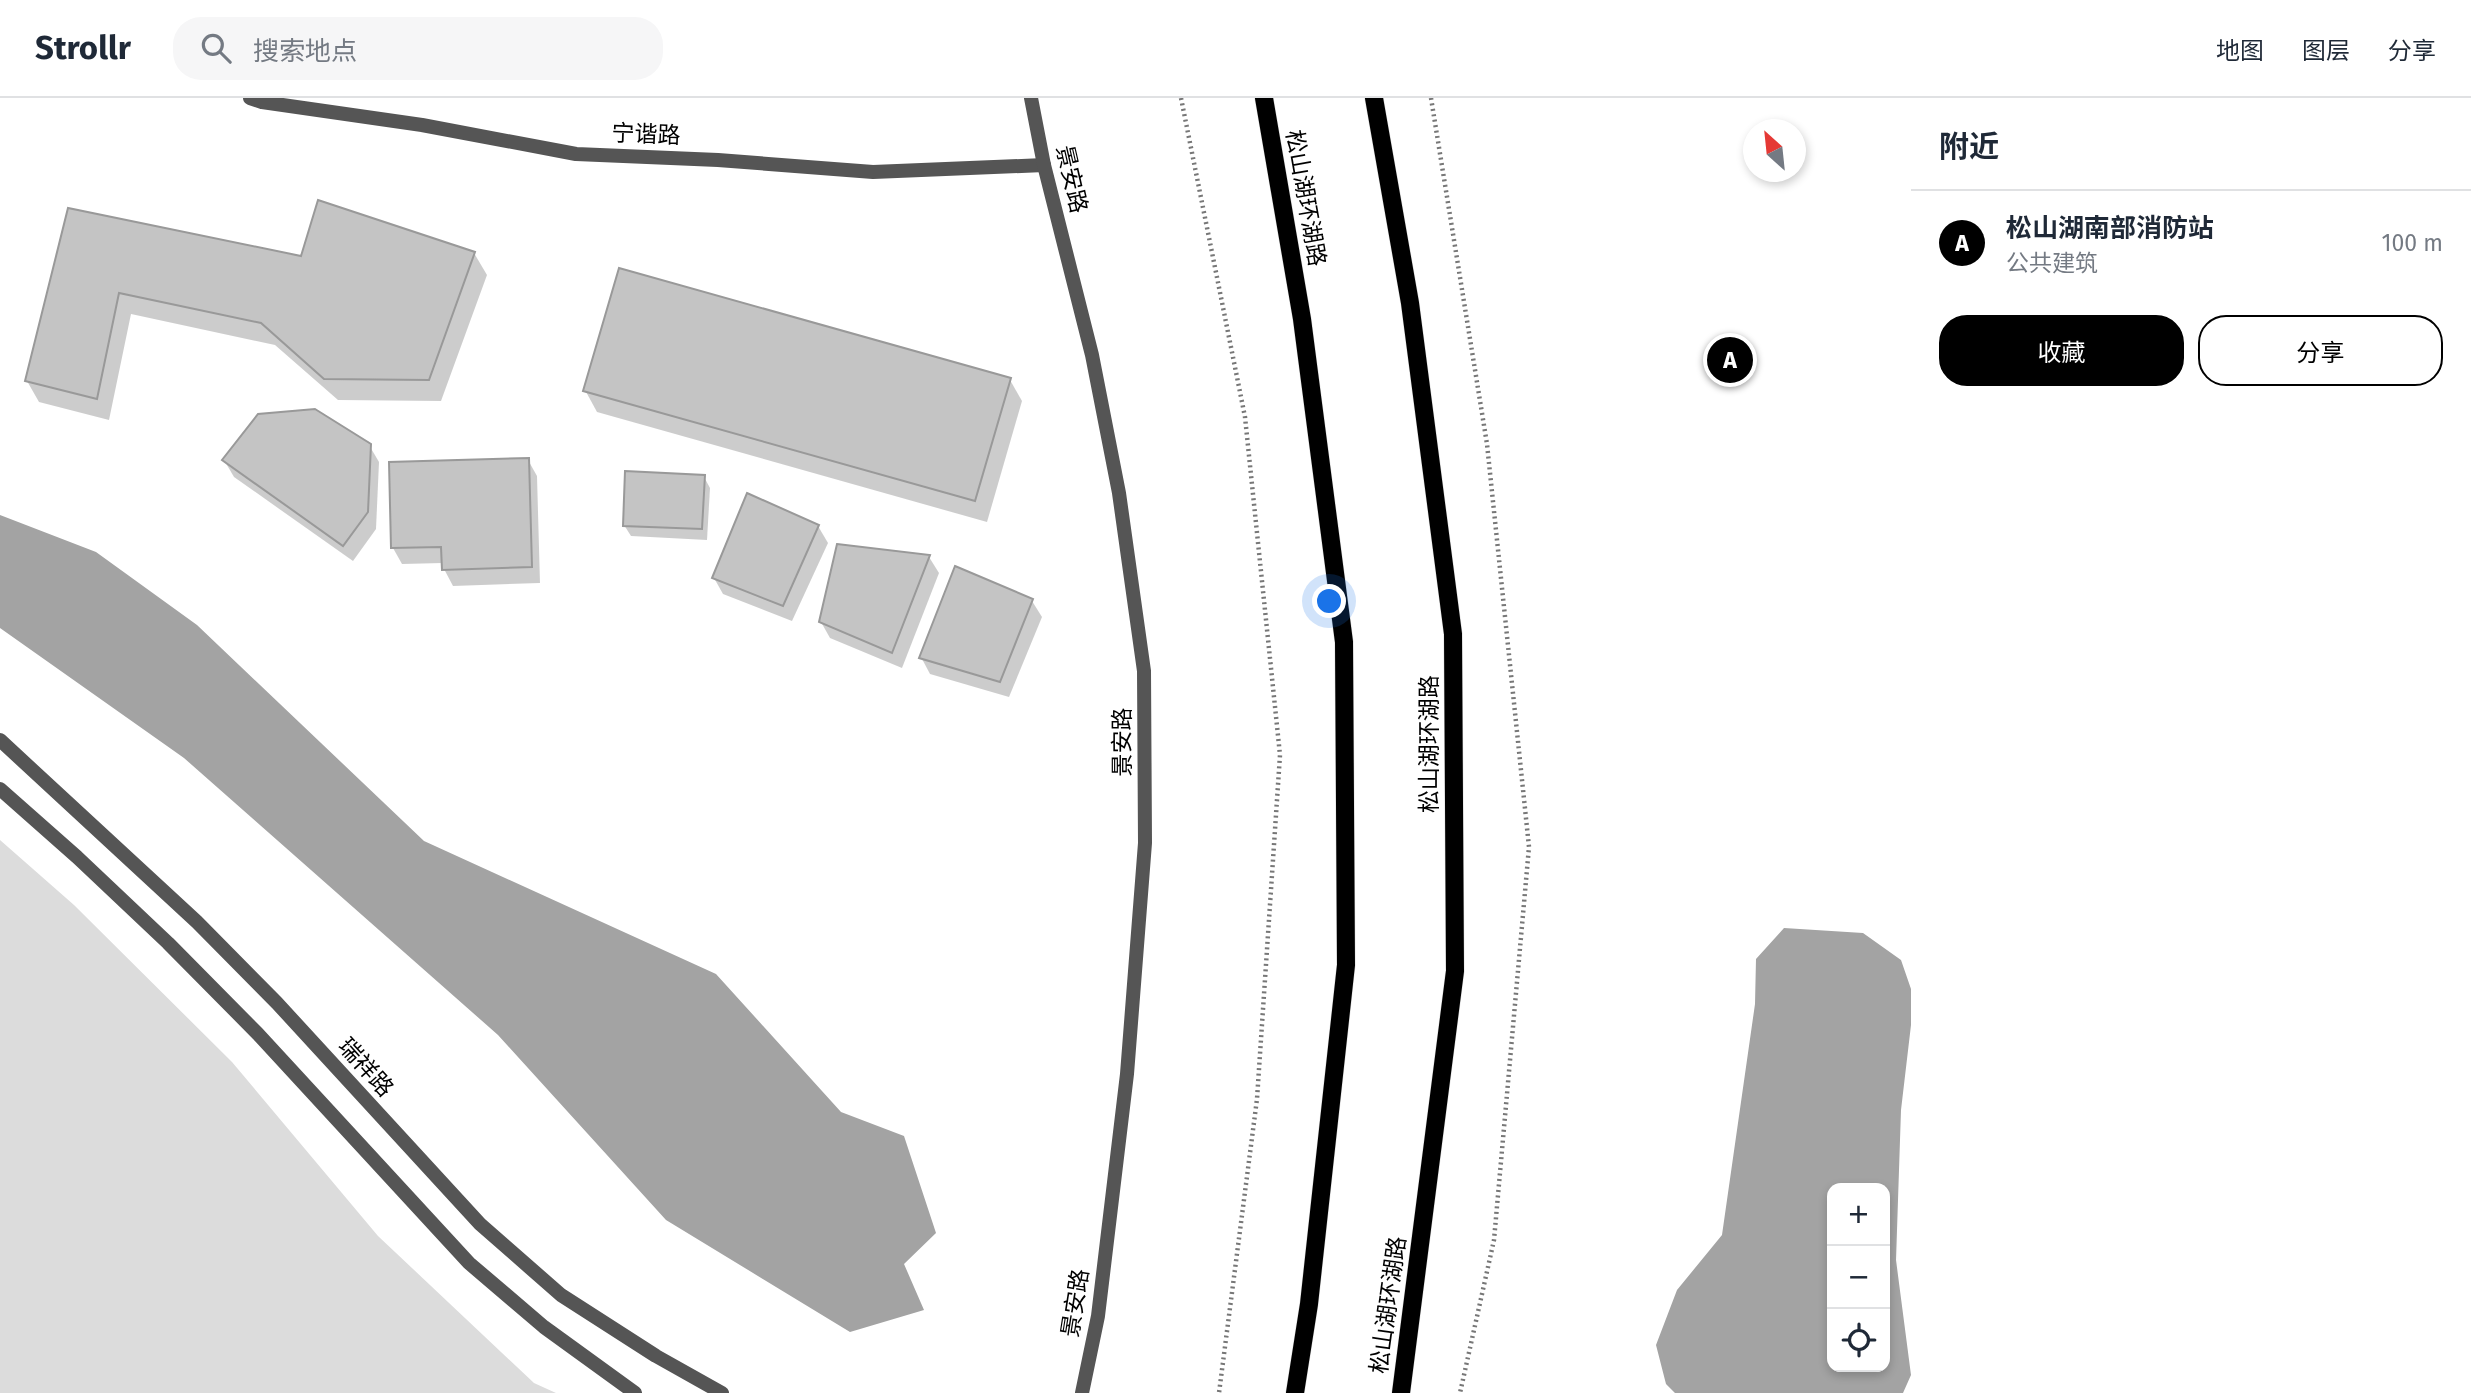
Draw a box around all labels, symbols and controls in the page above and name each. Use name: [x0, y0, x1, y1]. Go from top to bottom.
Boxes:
search box: [173, 17, 663, 80]
text: Strollr: [35, 28, 131, 68]
icon: search: [197, 29, 235, 67]
text: 搜索地点: [253, 36, 357, 67]
text: 地图: [2216, 37, 2264, 65]
text: 图层: [2302, 37, 2350, 65]
text: 分享: [2388, 37, 2436, 65]
street label: 宁谐路: [611, 119, 681, 149]
north arrow: [1743, 119, 1806, 182]
street label: 松山湖环湖路: [1280, 128, 1332, 268]
text: 附近: [1939, 129, 1999, 165]
street label: 景安路: [1051, 142, 1093, 216]
text: 松山湖南部消防站: [2006, 213, 2214, 244]
text: A: [1955, 229, 1969, 257]
text: 100 m: [2382, 229, 2443, 257]
text: 公共建筑: [2006, 249, 2098, 277]
button: 收藏: [1939, 315, 2184, 386]
button: 分享: [2198, 315, 2443, 386]
pin: A: [1707, 334, 1753, 386]
your location: [1312, 584, 1346, 618]
street label: 松山湖环湖路: [1415, 675, 1443, 813]
street label: 景安路: [1108, 708, 1136, 777]
street label: 瑞祥路: [333, 1032, 399, 1102]
map controls: [1827, 1183, 1890, 1372]
button: +: [1827, 1183, 1890, 1246]
street label: 松山湖环湖路: [1365, 1235, 1411, 1375]
button: −: [1827, 1246, 1890, 1309]
street label: 景安路: [1056, 1267, 1094, 1339]
button: locate: [1827, 1309, 1890, 1372]

